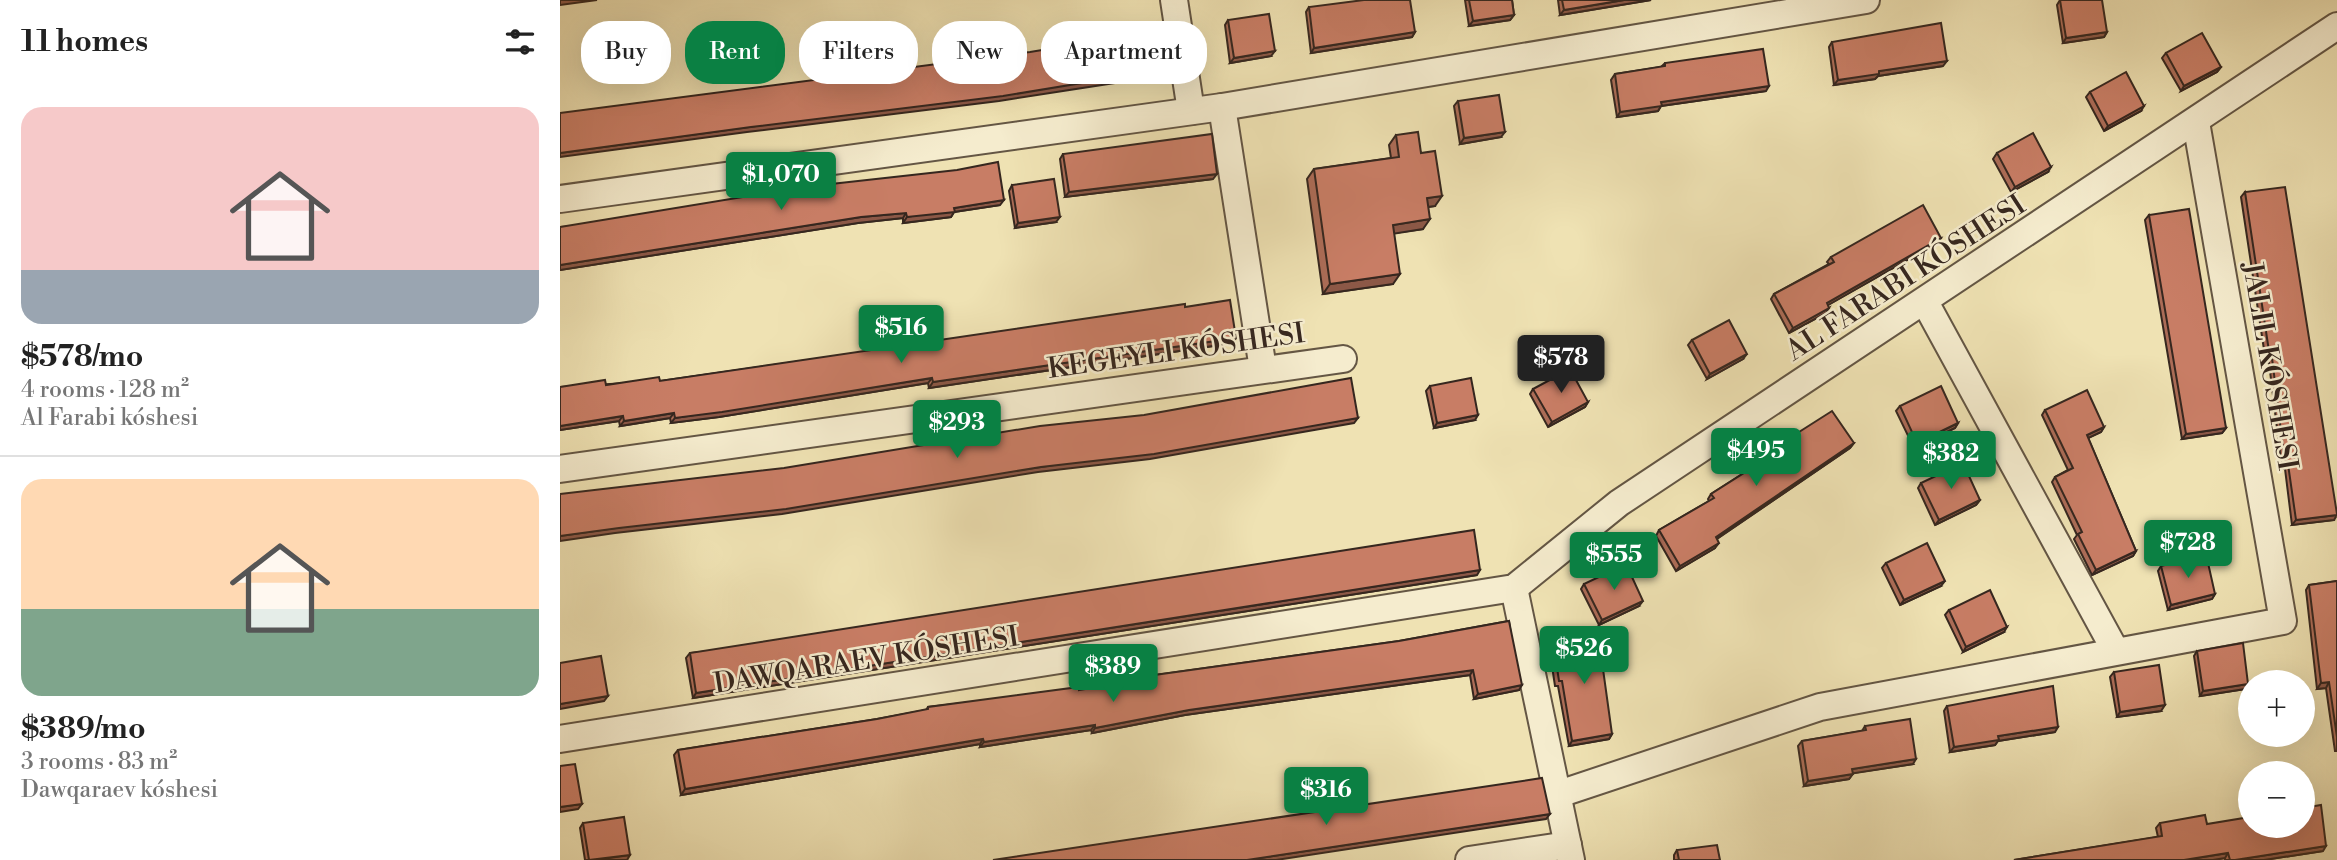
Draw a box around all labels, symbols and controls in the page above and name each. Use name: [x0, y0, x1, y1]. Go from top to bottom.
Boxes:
chip: Buy: [581, 21, 671, 84]
chip: Rent: [685, 21, 785, 84]
chip: Filters: [799, 21, 918, 84]
chip: New: [932, 21, 1027, 84]
chip: Apartment: [1041, 21, 1207, 84]
text: 11 homes: [21, 23, 148, 61]
icon: filters: [501, 23, 539, 61]
pin: $1,070: [724, 152, 838, 212]
icon: home: [217, 153, 343, 279]
text: $1,070: [742, 161, 820, 189]
street label: AL FARABI KÓSHESI: [1777, 186, 2033, 369]
street label: JALIL KÓSHESI: [2234, 258, 2307, 473]
pin: $516: [860, 306, 942, 365]
text: $516: [875, 314, 927, 342]
street label: KEGEYLI KÓSHESI: [1045, 314, 1307, 387]
pin: $578: [1520, 336, 1602, 395]
text: $578/mo: [21, 338, 143, 376]
text: $578: [1533, 344, 1589, 372]
text: 4 rooms · 128 m²: [21, 376, 189, 404]
pin: $293: [916, 400, 998, 460]
text: Al Farabi kóshesi: [21, 404, 198, 432]
text: $293: [929, 409, 985, 437]
pin: $495: [1715, 428, 1797, 488]
pin: $382: [1910, 432, 1992, 491]
text: $495: [1727, 437, 1785, 465]
text: $382: [1923, 440, 1979, 468]
pin: $728: [2147, 520, 2229, 580]
icon: home: [217, 525, 343, 651]
text: $728: [2160, 529, 2216, 557]
pin: $555: [1573, 532, 1655, 592]
text: $555: [1586, 541, 1642, 569]
street label: DAWQARAEV KÓSHESI: [711, 617, 1022, 702]
pin: $526: [1543, 626, 1625, 686]
text: $526: [1556, 635, 1612, 663]
pin: $389: [1072, 644, 1154, 704]
text: $389: [1085, 653, 1141, 681]
map controls: [2238, 670, 2315, 838]
button: +: [2238, 670, 2315, 747]
text: $389/mo: [21, 710, 146, 748]
text: 3 rooms · 83 m²: [21, 748, 177, 776]
button: −: [2238, 761, 2315, 838]
pin: $316: [1285, 768, 1367, 827]
text: Dawqaraev kóshesi: [21, 776, 218, 804]
text: $316: [1300, 776, 1352, 804]

